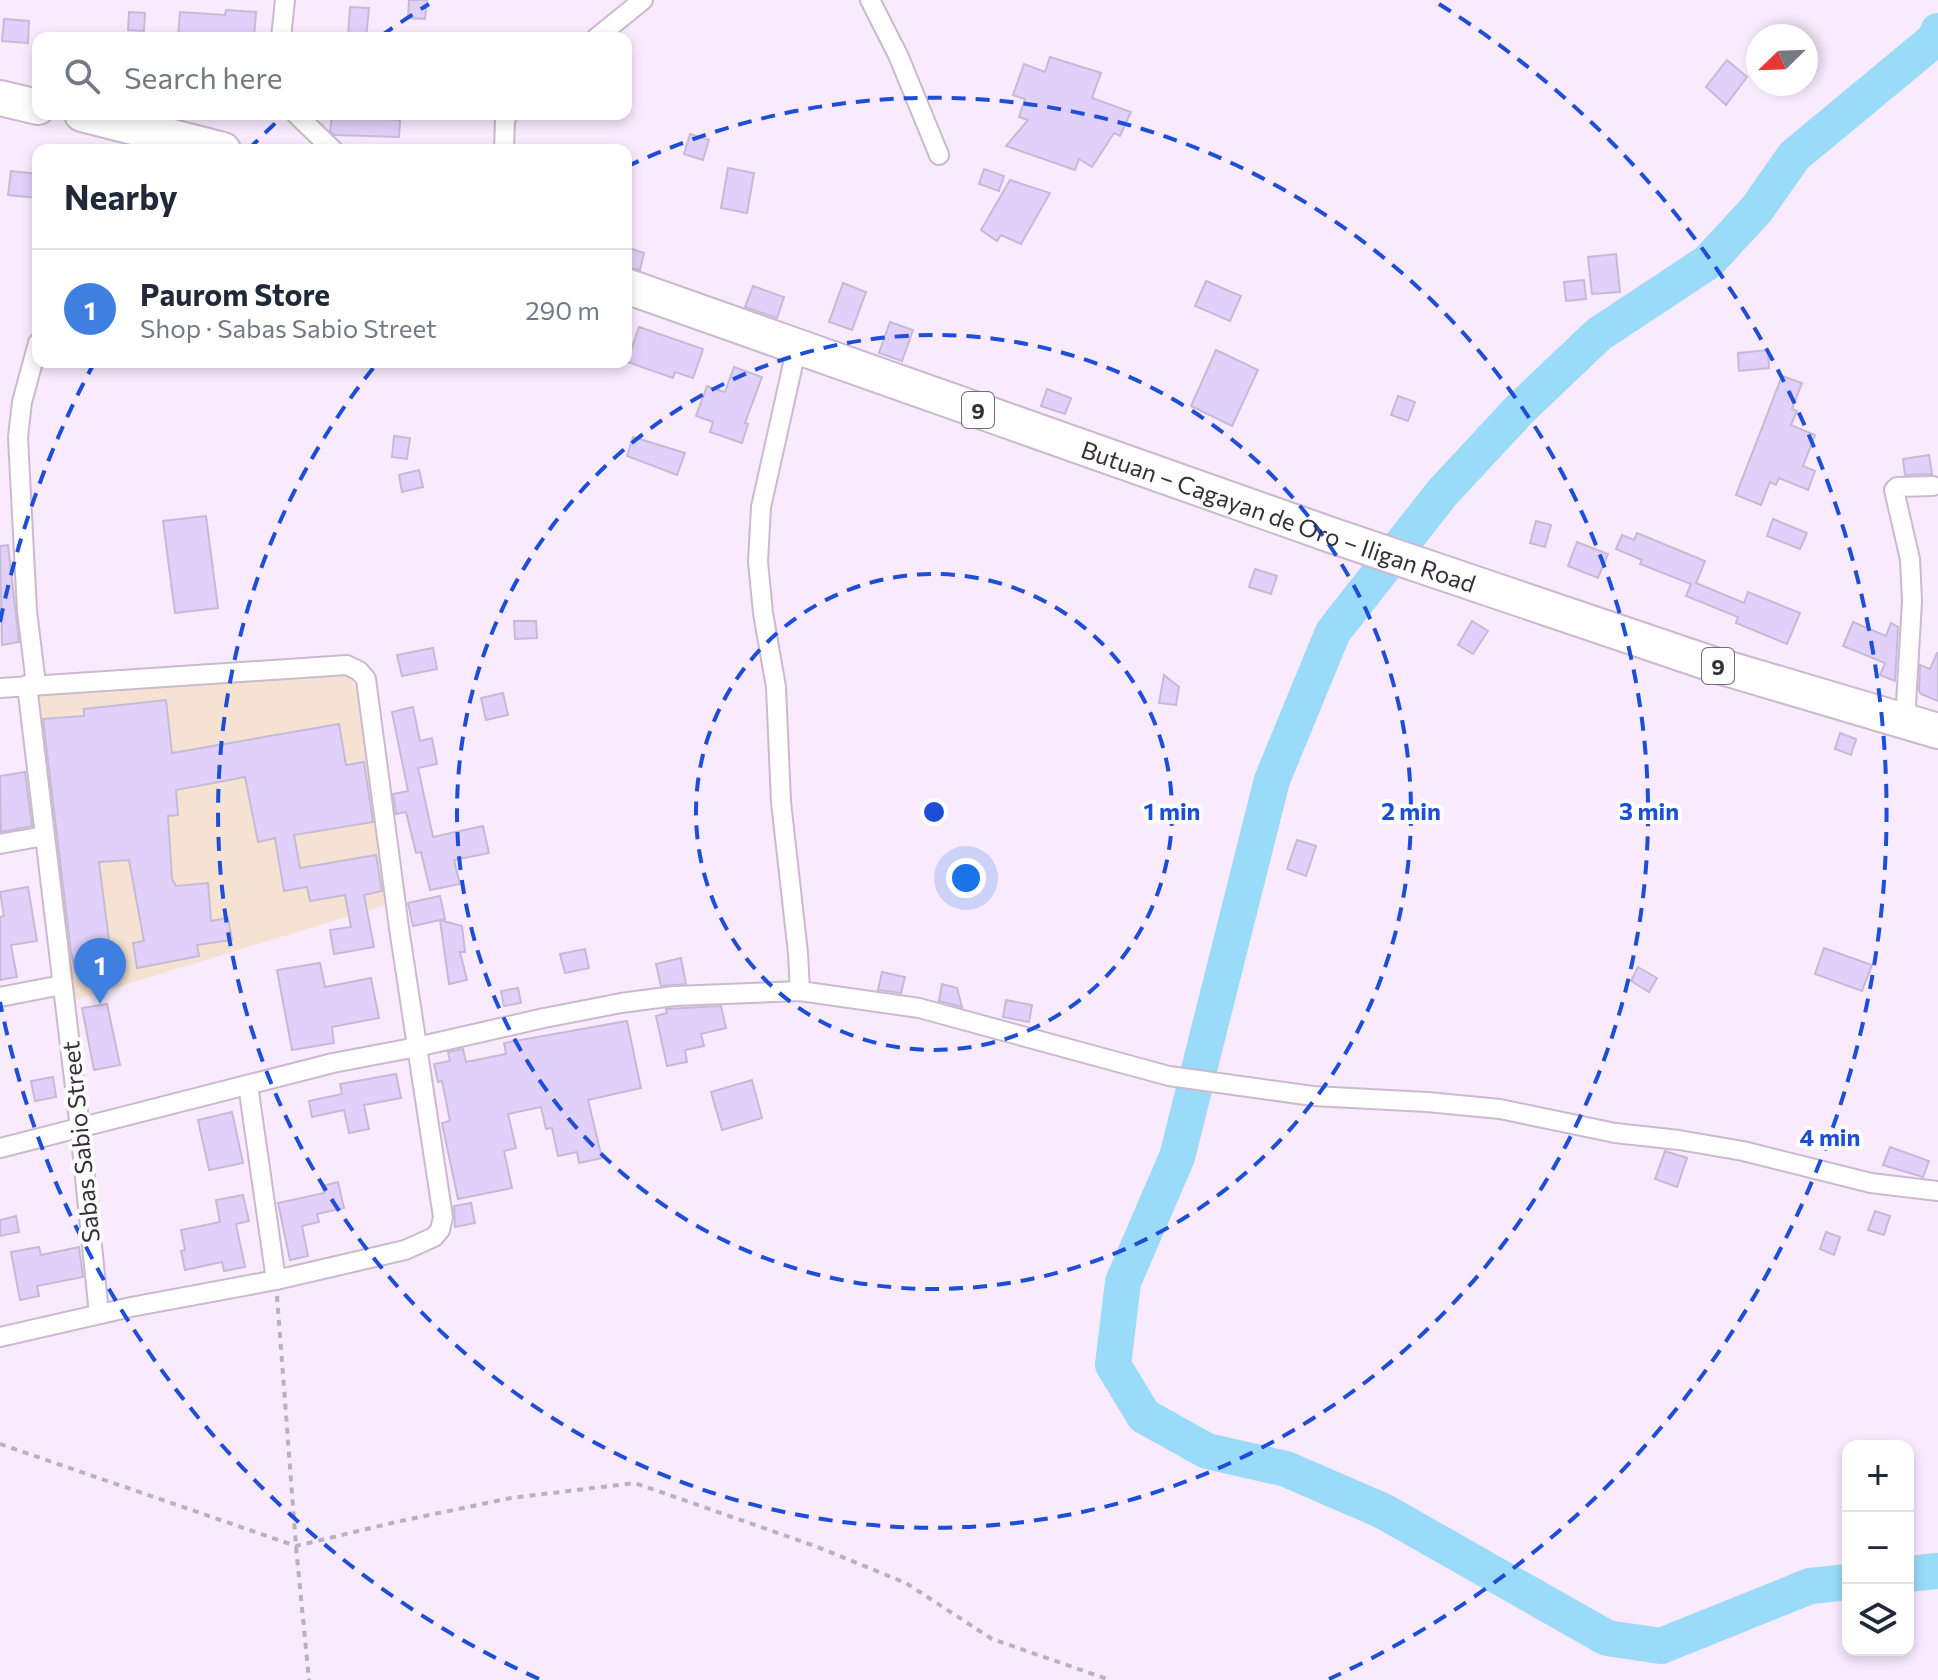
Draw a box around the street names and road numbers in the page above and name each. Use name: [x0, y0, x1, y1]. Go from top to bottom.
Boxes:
road number: 9: [962, 392, 994, 428]
street label: Butuan – Cagayan de Oro – Iligan Road: [1078, 434, 1480, 598]
road number: 9: [1702, 648, 1734, 684]
street label: Sabas Sabio Street: [55, 1040, 105, 1244]

